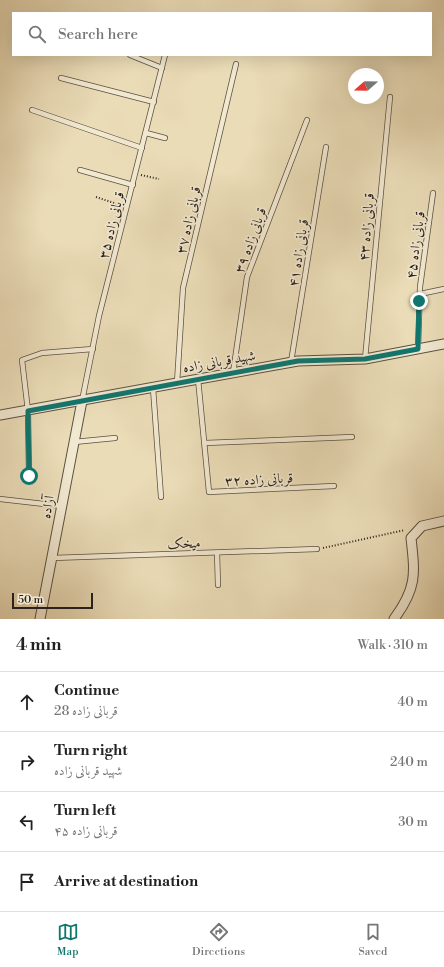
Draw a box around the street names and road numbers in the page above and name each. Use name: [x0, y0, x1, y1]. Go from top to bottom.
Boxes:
street label: قربانی زاده ۳۷: [173, 185, 205, 256]
street label: قربانی زاده ۳۵: [95, 190, 129, 261]
street label: قربانی زاده ۴۳: [355, 192, 379, 262]
street label: قربانی زاده ۳۹: [231, 205, 271, 276]
street label: قربانی زاده ۴۵: [402, 210, 430, 280]
street label: قربانی زاده ۴۱: [285, 218, 313, 288]
street label: شهید قربانی زاده: [181, 347, 257, 377]
street label: قربانی زاده ۳۲: [224, 469, 294, 491]
street label: آزاده: [37, 492, 59, 520]
street label: میخک: [167, 534, 201, 554]

